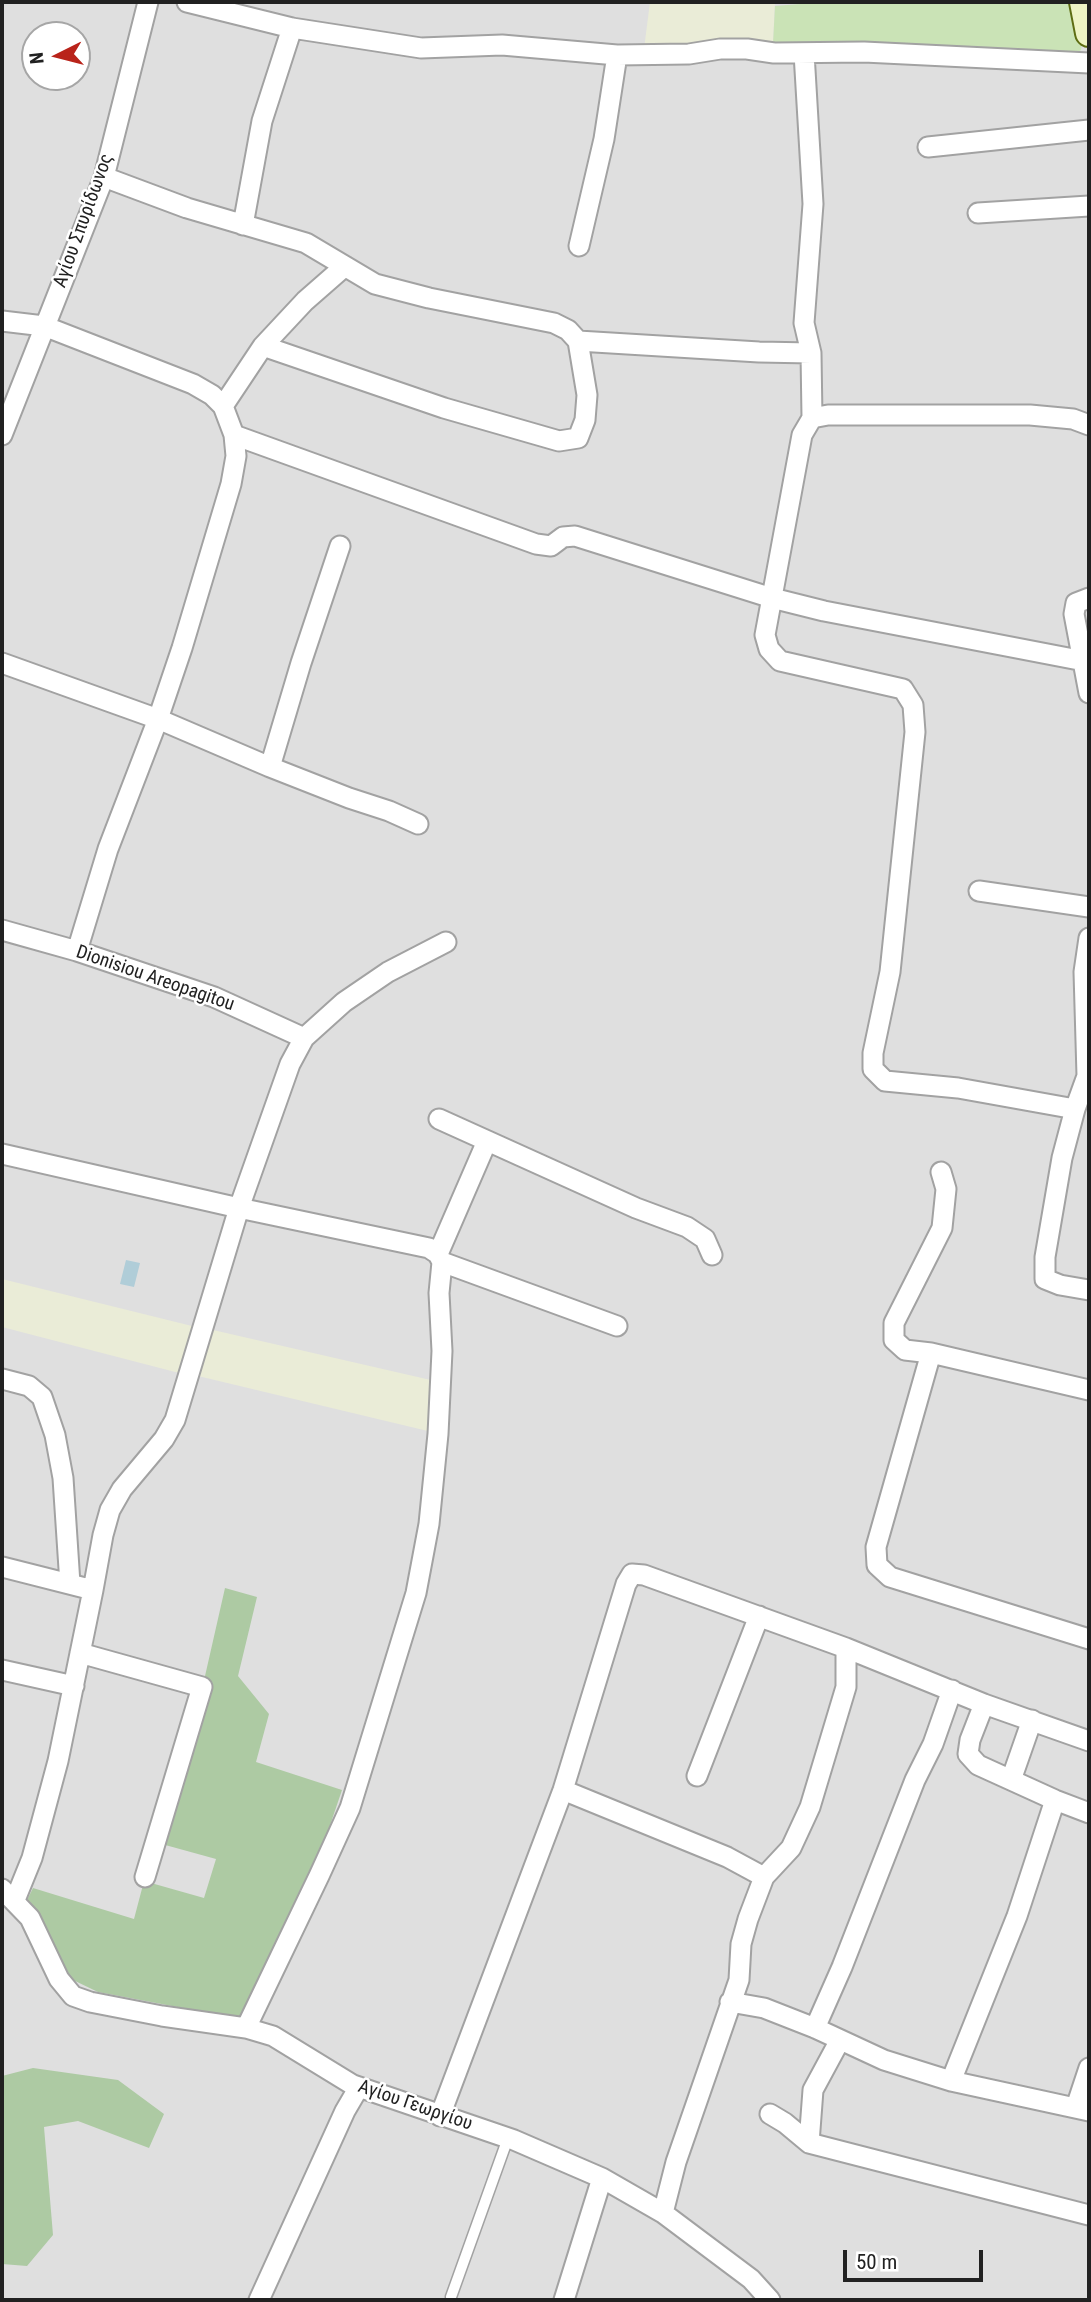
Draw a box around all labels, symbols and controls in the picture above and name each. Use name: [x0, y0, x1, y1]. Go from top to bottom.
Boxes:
north arrow: [21, 21, 91, 91]
text: N: [25, 51, 49, 65]
street label: Αγίου Σπυρίδωνος: [49, 151, 119, 291]
street label: Dionisiou Areopagitou: [73, 941, 237, 1017]
street label: Αγίου Γεωργίου: [355, 2076, 475, 2136]
scale bar: [846, 2236, 986, 2280]
text: 50 m: [856, 2250, 897, 2274]

